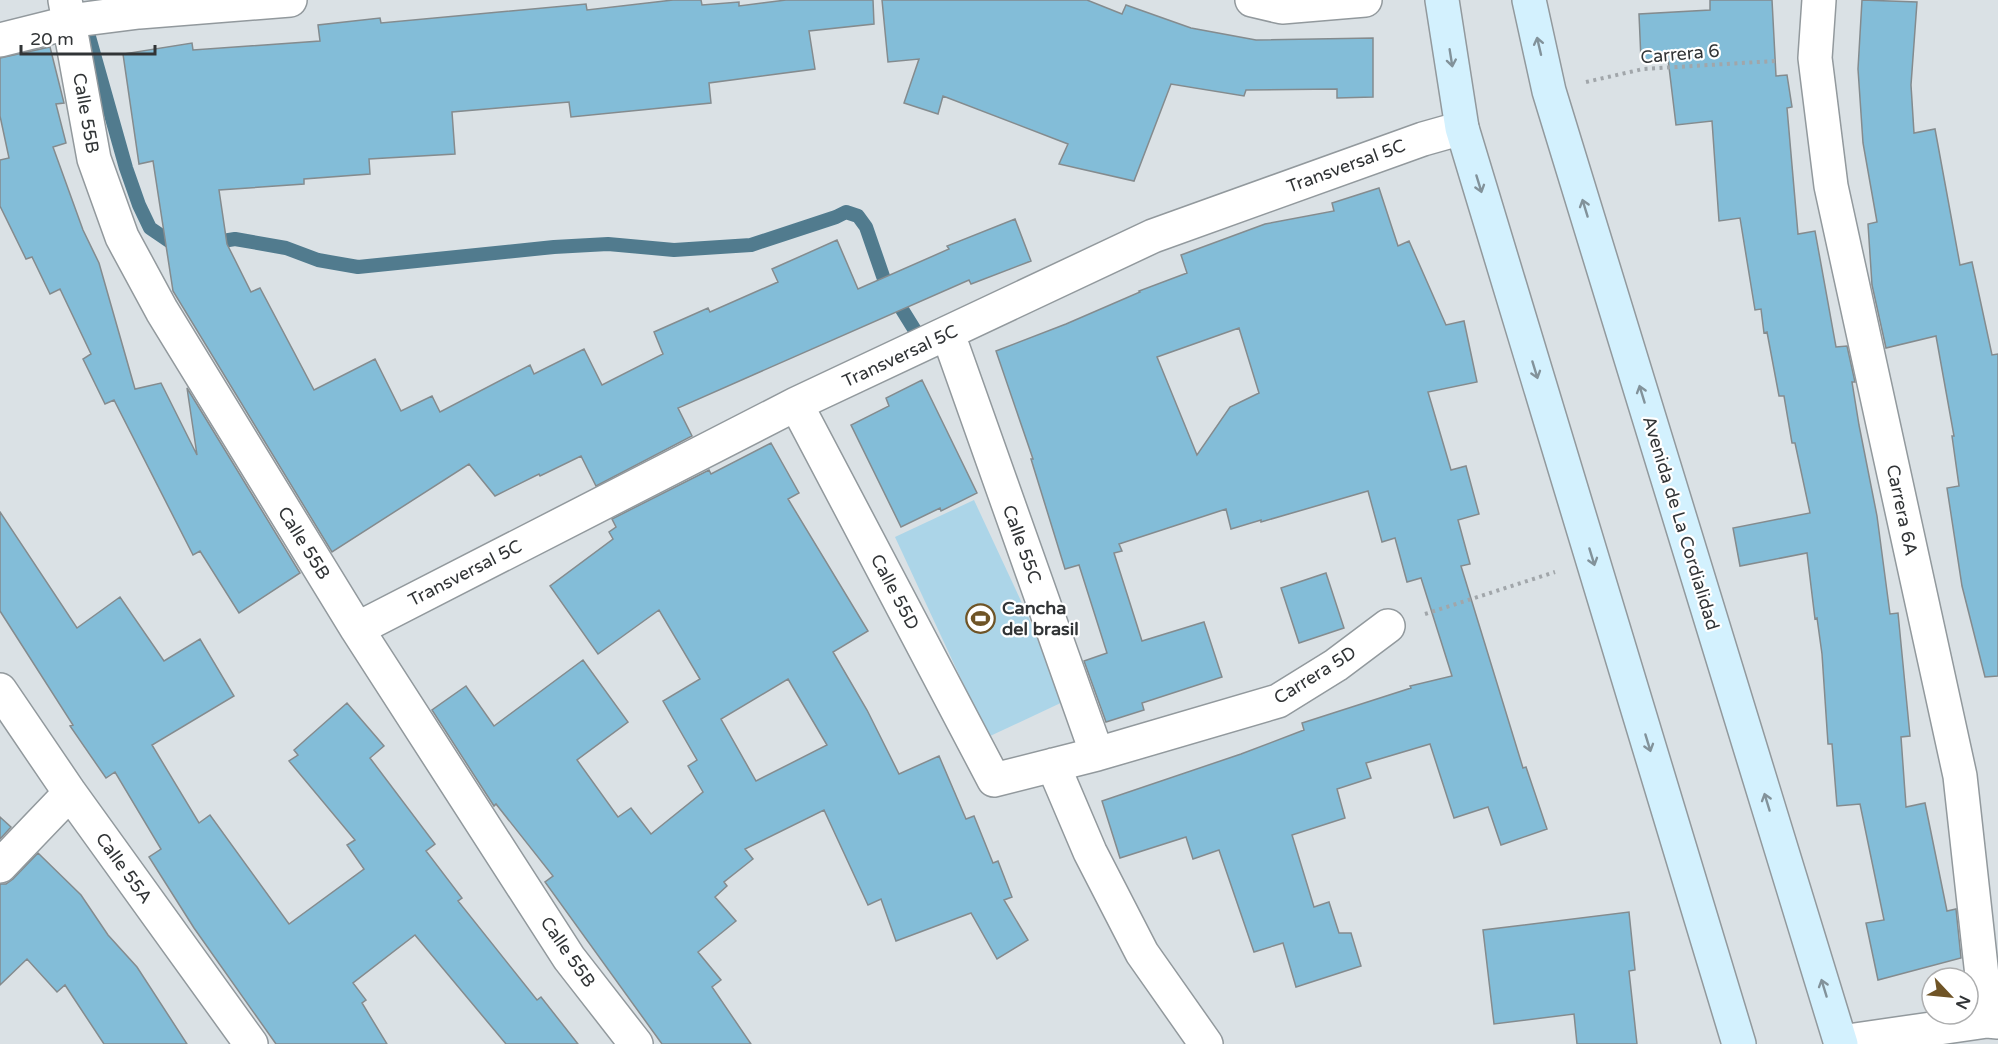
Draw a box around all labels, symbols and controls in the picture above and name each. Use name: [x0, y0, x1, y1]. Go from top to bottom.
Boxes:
scale bar: [21, 18, 154, 56]
text: 20 m: [30, 28, 74, 50]
one-way arrow: [1532, 36, 1544, 55]
street label: Carrera 6: [1640, 40, 1720, 68]
one-way arrow: [1445, 47, 1456, 67]
street label: Calle 55B: [68, 71, 104, 155]
street label: Transversal 5C: [1284, 134, 1408, 198]
one-way arrow: [1474, 174, 1485, 193]
one-way arrow: [1579, 199, 1590, 218]
street label: Transversal 5C: [839, 320, 961, 392]
one-way arrow: [1530, 360, 1541, 379]
one-way arrow: [1636, 385, 1647, 404]
street label: Avenida de La Cordialidad: [1638, 413, 1724, 633]
street label: Carrera 6A: [1882, 462, 1922, 558]
street label: Calle 55C: [998, 502, 1046, 586]
street label: Calle 55B: [273, 503, 335, 583]
street label: Transversal 5C: [404, 535, 526, 611]
one-way arrow: [1587, 547, 1598, 566]
street label: Calle 55D: [866, 550, 924, 634]
place label: Cancha del brasil: [1002, 597, 1079, 640]
sports icon: Cancha del brasil: [965, 602, 997, 634]
street label: Carrera 5D: [1270, 641, 1360, 709]
one-way arrow: [1643, 734, 1654, 753]
one-way arrow: [1761, 793, 1772, 812]
street label: Calle 55A: [91, 828, 157, 908]
street label: Calle 55B: [536, 912, 600, 992]
north arrow: [1920, 966, 1980, 1026]
one-way arrow: [1818, 979, 1829, 998]
text: N: [1951, 992, 1974, 1012]

